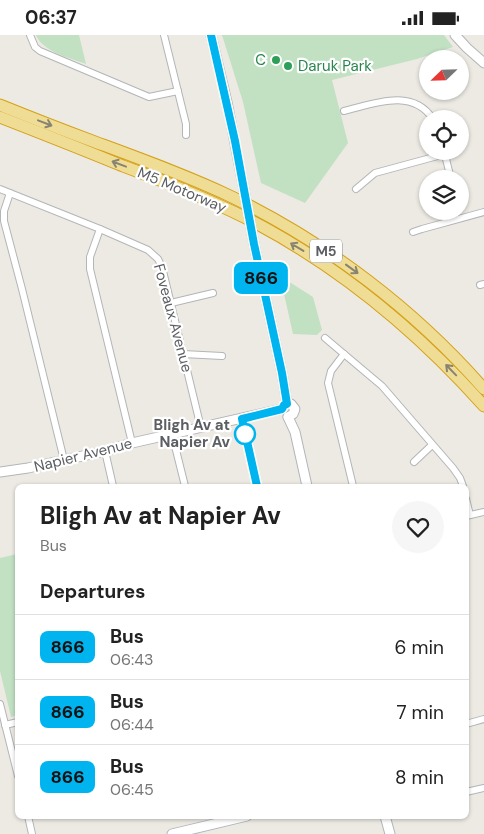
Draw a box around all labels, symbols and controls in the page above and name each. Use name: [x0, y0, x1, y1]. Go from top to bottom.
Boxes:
text: 06:37: [25, 5, 77, 30]
place label: C: [255, 50, 266, 70]
north arrow: [419, 50, 469, 100]
map controls: [419, 50, 469, 220]
marker: C: [270, 54, 282, 66]
place label: Daruk Park: [298, 56, 372, 76]
marker: Daruk Park: [282, 60, 294, 72]
button: locate: [419, 110, 469, 160]
one-way arrow: [37, 119, 53, 128]
one-way arrow: [112, 159, 127, 168]
street label: M5 Motorway: [135, 162, 230, 218]
button: layers: [419, 170, 469, 220]
road number: M5: [310, 240, 342, 263]
one-way arrow: [291, 242, 305, 252]
street label: Foveaux Avenue: [149, 262, 197, 374]
line badge: 866: [232, 262, 290, 294]
one-way arrow: [345, 264, 358, 275]
text: 866: [244, 266, 278, 290]
one-way arrow: [445, 364, 457, 377]
place label: Bligh Av at Napier Av: [154, 415, 231, 452]
marker: Bligh Av at Napier Av: [234, 423, 256, 445]
street label: Napier Avenue: [32, 433, 134, 477]
text: Bligh Av at Napier Av: [40, 500, 281, 531]
button: heart: [392, 501, 444, 553]
text: Bus: [40, 535, 67, 556]
text: Departures: [40, 579, 145, 604]
text: Bus: [110, 624, 144, 649]
text: 866: [50, 635, 85, 659]
text: 6 min: [395, 635, 444, 660]
text: 06:43: [110, 649, 153, 670]
text: Bus: [110, 689, 144, 714]
text: 866: [50, 700, 85, 724]
text: 7 min: [396, 700, 444, 725]
text: 06:44: [110, 714, 154, 735]
text: Bus: [110, 754, 144, 779]
text: 866: [50, 765, 85, 789]
text: 8 min: [395, 765, 444, 790]
text: 06:45: [110, 779, 154, 800]

